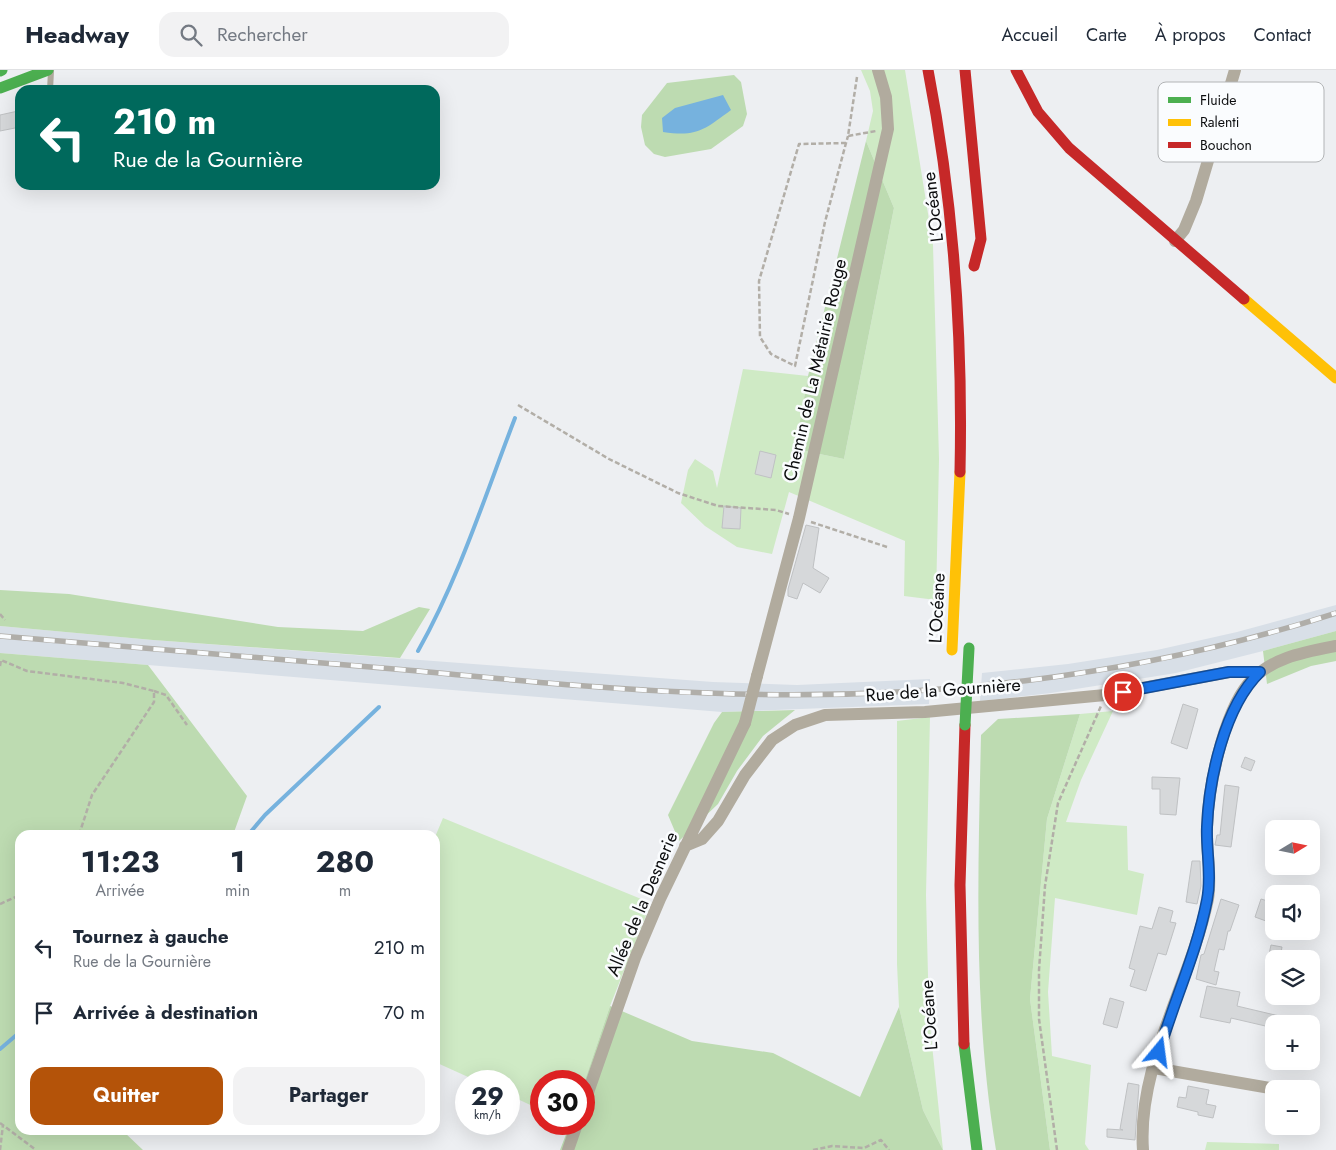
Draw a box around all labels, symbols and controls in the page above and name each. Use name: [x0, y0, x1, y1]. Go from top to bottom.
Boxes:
search box: [159, 12, 509, 57]
text: Headway: [25, 17, 129, 52]
icon: search: [177, 21, 205, 49]
text: Rechercher: [217, 21, 308, 48]
text: Accueil: [1001, 22, 1058, 48]
text: Carte: [1086, 22, 1127, 48]
text: À propos: [1155, 22, 1225, 48]
text: Contact: [1253, 22, 1311, 48]
legend: [1158, 82, 1324, 162]
text: Fluide: [1200, 90, 1236, 110]
text: 210 m: [113, 97, 216, 147]
icon: left: [30, 105, 95, 170]
text: Ralenti: [1200, 112, 1239, 132]
text: Bouchon: [1200, 135, 1252, 155]
text: Rue de la Gournière: [113, 143, 303, 175]
street label: L’Océane: [916, 170, 950, 244]
street label: Chemin de La Métairie Rouge: [777, 256, 853, 484]
street label: L’Océane: [922, 572, 952, 644]
pin: [1102, 671, 1144, 713]
street label: Rue de la Gournière: [865, 672, 1021, 708]
icon: arrive: [1109, 678, 1137, 706]
north arrow: [1265, 820, 1320, 875]
map controls: [1265, 820, 1320, 1135]
street label: Allée de la Desnerie: [600, 828, 684, 980]
text: 11:23: [81, 840, 159, 883]
text: 1: [230, 840, 245, 883]
text: 280: [316, 840, 374, 883]
text: Arrivée: [96, 879, 145, 902]
text: min: [225, 879, 250, 902]
text: m: [339, 879, 351, 902]
button: sound: [1265, 885, 1320, 940]
text: Tournez à gauche: [73, 923, 229, 950]
icon: left: [30, 934, 58, 962]
text: 210 m: [374, 934, 425, 961]
text: Rue de la Gournière: [73, 950, 211, 973]
button: layers: [1265, 950, 1320, 1005]
street label: L’Océane: [914, 979, 944, 1051]
icon: arrive: [30, 999, 58, 1027]
text: Arrivée à destination: [73, 999, 258, 1026]
text: 70 m: [383, 999, 425, 1026]
button: +: [1265, 1015, 1320, 1070]
position arrow: [1132, 1025, 1184, 1077]
button: Quitter: [30, 1067, 223, 1125]
button: Partager: [233, 1067, 425, 1125]
speed limit sign: 30: [530, 1070, 595, 1135]
text: 29: [471, 1078, 504, 1114]
button: −: [1265, 1080, 1320, 1135]
text: km/h: [474, 1106, 501, 1124]

